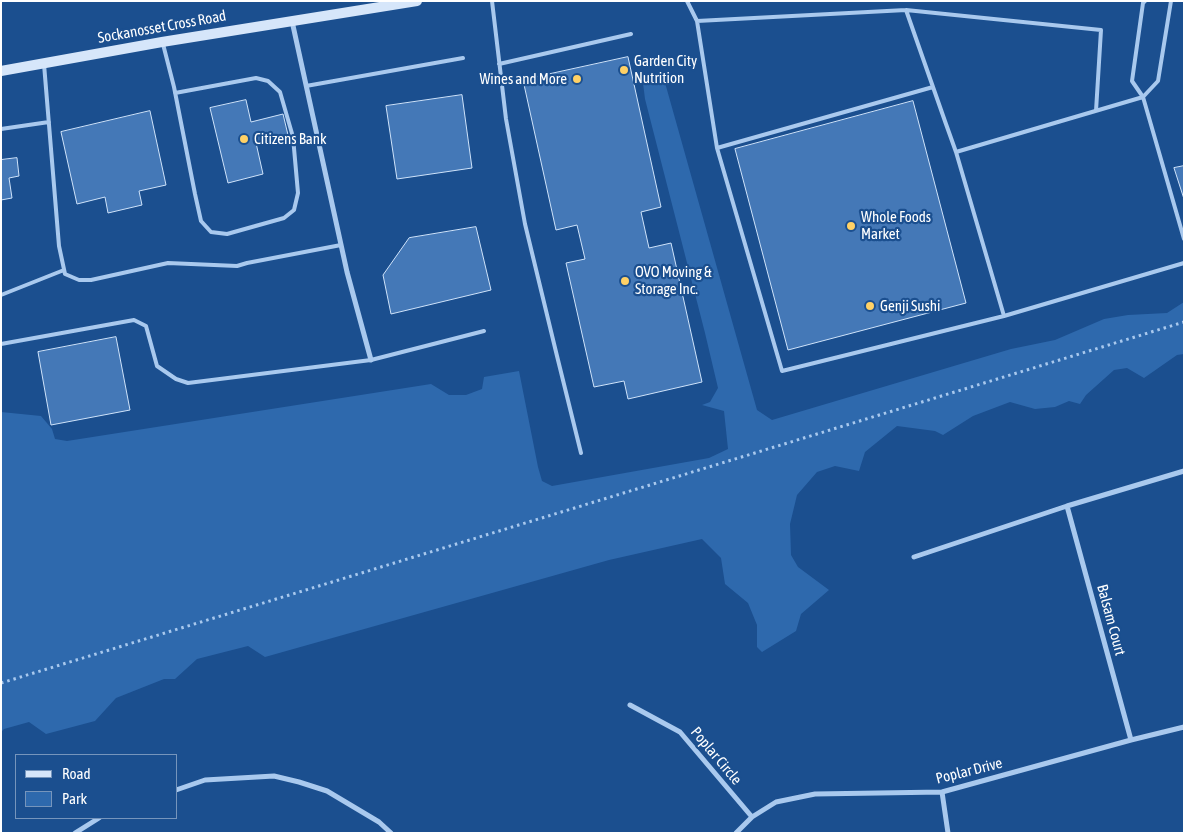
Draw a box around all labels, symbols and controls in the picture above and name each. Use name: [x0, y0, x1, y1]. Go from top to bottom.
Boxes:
street label: Sockanosset Cross Road: [96, 7, 228, 47]
place label: Garden City Nutrition: [634, 52, 697, 87]
marker: Garden City Nutrition: [618, 64, 630, 76]
place label: Wines and More: [479, 70, 567, 88]
marker: Wines and More: [571, 73, 583, 85]
place label: Citizens Bank: [254, 130, 327, 148]
marker: Citizens Bank: [238, 133, 250, 145]
place label: Whole Foods Market: [861, 208, 931, 243]
marker: Whole Foods Market: [845, 220, 857, 232]
place label: OVO Moving & Storage Inc.: [635, 263, 712, 298]
marker: OVO Moving & Storage Inc.: [619, 275, 631, 287]
place label: Genji Sushi: [880, 297, 941, 315]
marker: Genji Sushi: [864, 300, 876, 312]
street label: Balsam Court: [1093, 582, 1129, 658]
street label: Poplar Circle: [687, 724, 745, 788]
legend: [15, 754, 178, 819]
street label: Poplar Drive: [934, 754, 1004, 788]
text: Road: [62, 765, 91, 782]
text: Park: [62, 790, 87, 807]

